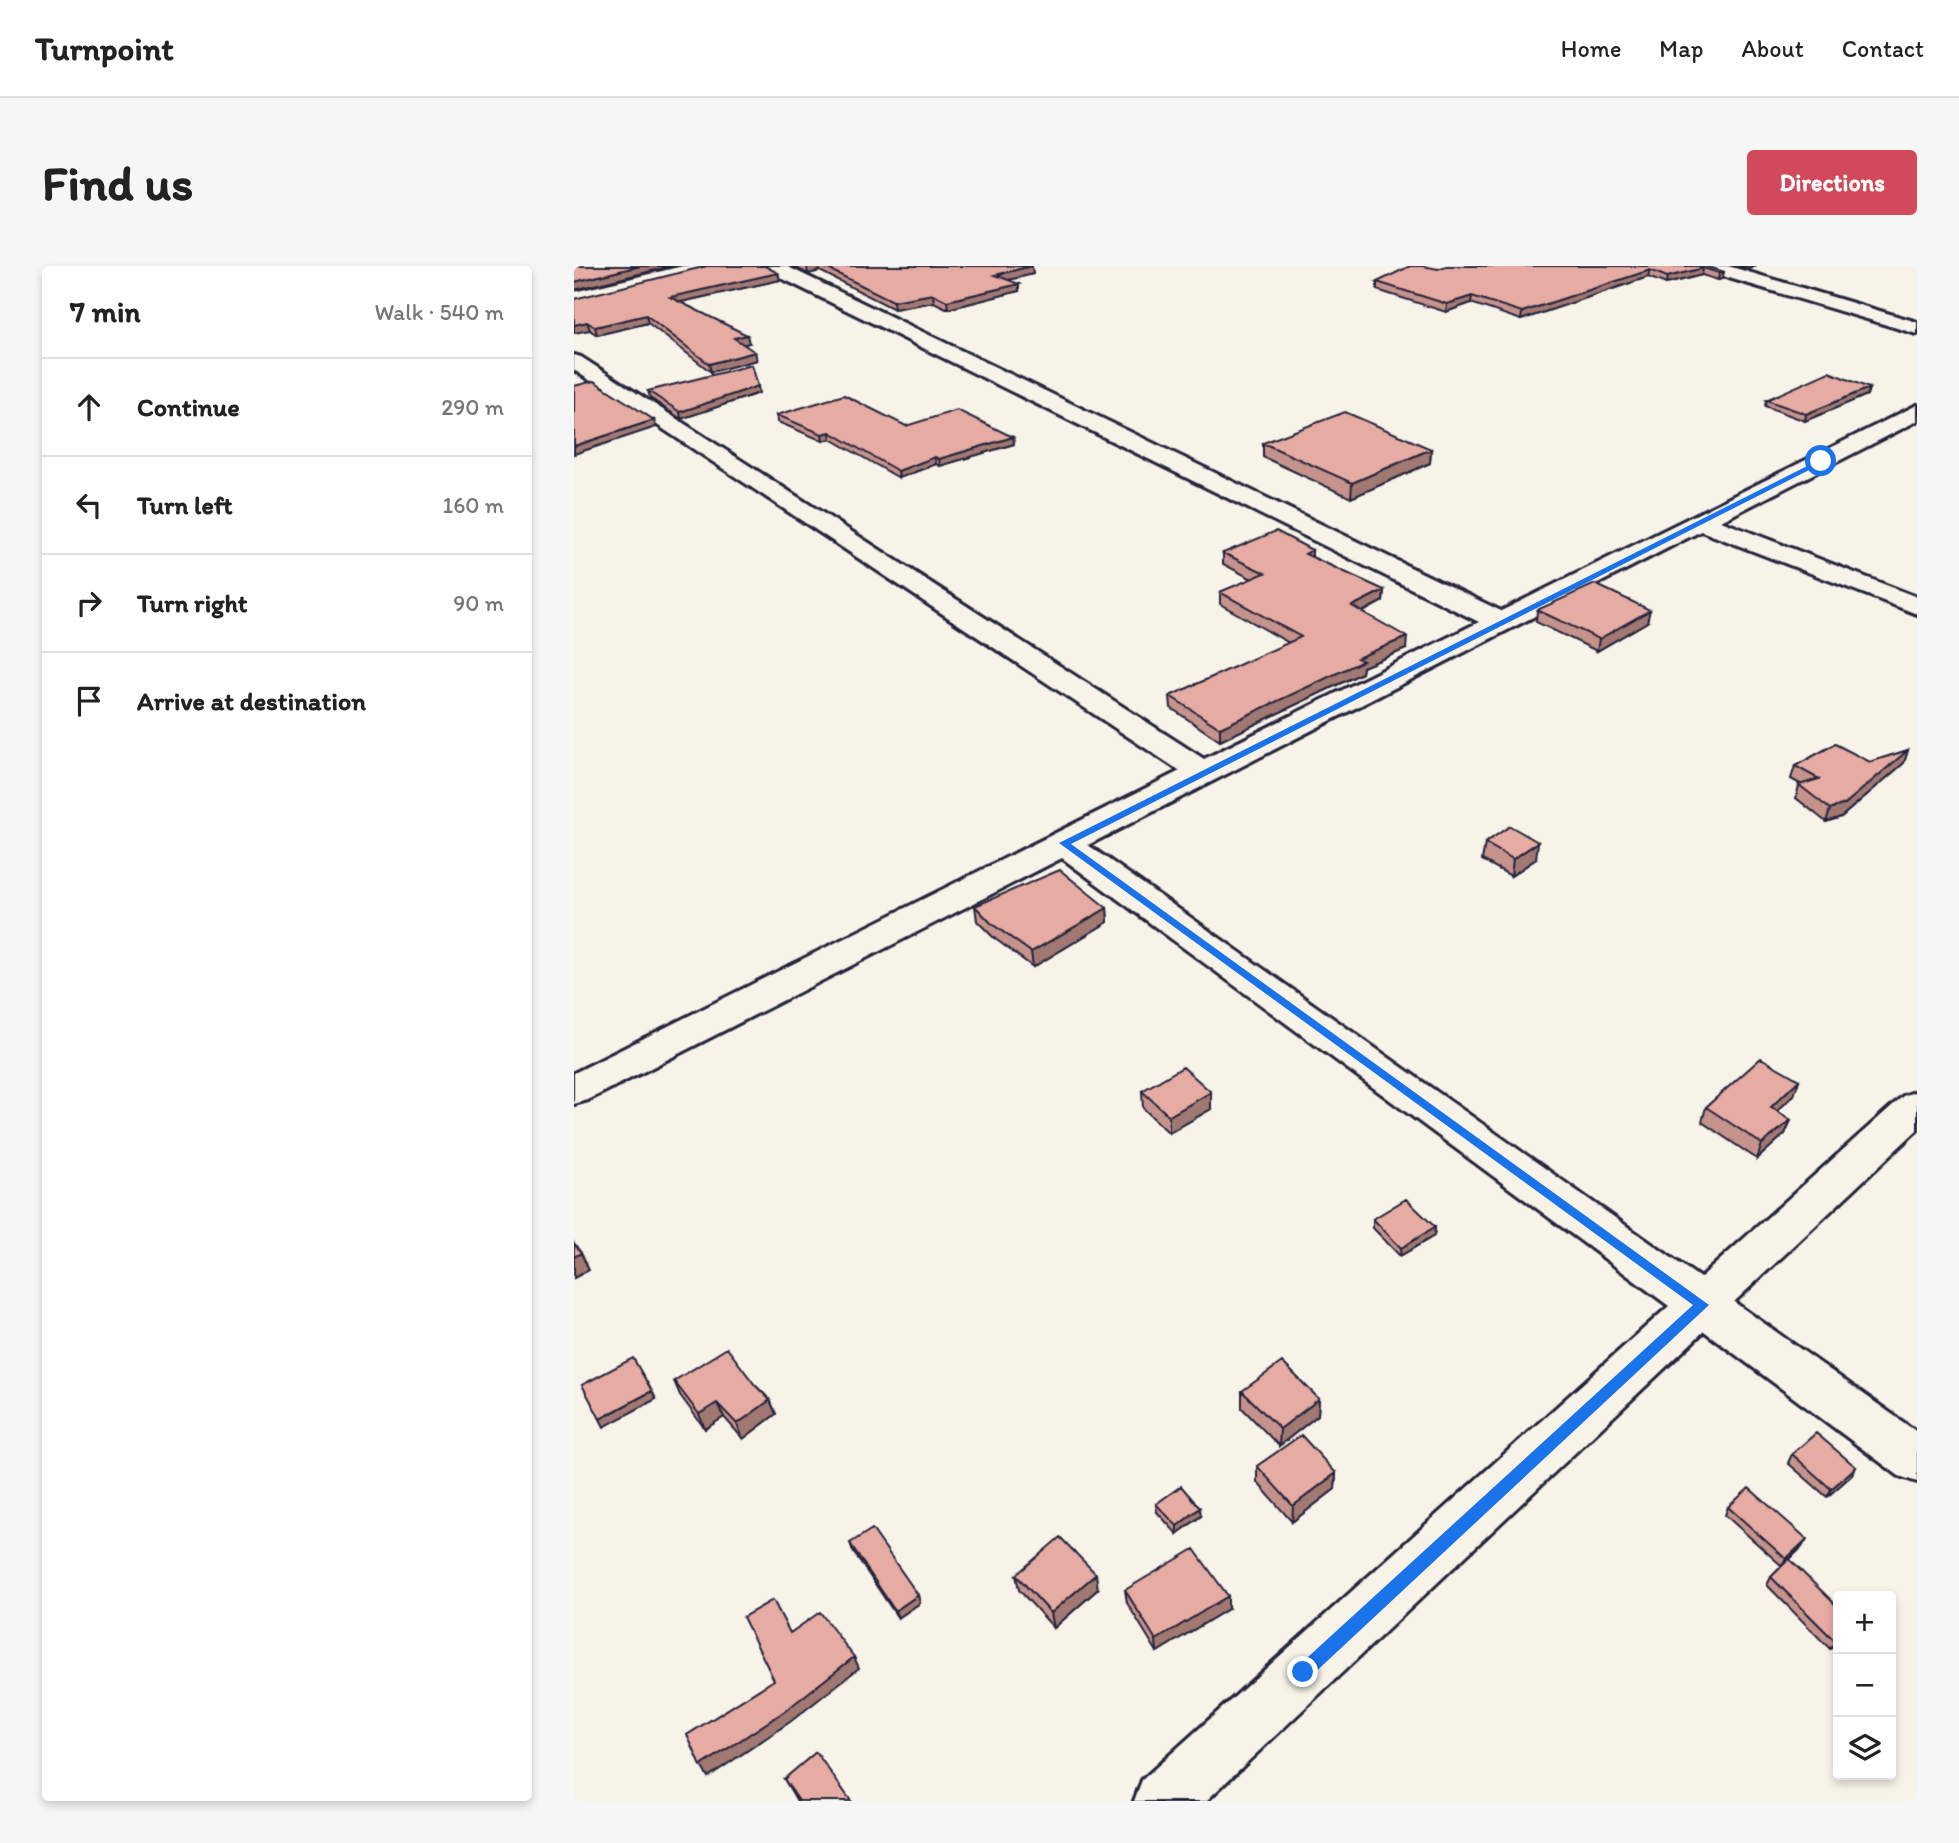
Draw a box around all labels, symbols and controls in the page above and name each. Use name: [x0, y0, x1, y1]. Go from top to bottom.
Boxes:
text: Turnpoint: [35, 29, 174, 68]
text: Home: [1561, 34, 1621, 63]
text: Map: [1659, 34, 1703, 63]
text: About: [1741, 34, 1804, 63]
text: Contact: [1842, 34, 1924, 63]
button: Directions: [1747, 150, 1917, 215]
text: Find us: [42, 153, 193, 212]
text: 7 min: [70, 293, 141, 330]
text: Walk · 540 m: [374, 298, 504, 326]
icon: ahead: [70, 388, 108, 426]
text: Continue: [137, 391, 240, 423]
text: 290 m: [441, 393, 504, 421]
route start: [1805, 445, 1836, 476]
icon: left: [70, 486, 108, 524]
text: Turn left: [137, 489, 233, 521]
text: 160 m: [442, 491, 504, 519]
icon: right: [70, 584, 108, 622]
text: Turn right: [137, 587, 248, 619]
text: 90 m: [453, 589, 504, 617]
icon: arrive: [70, 682, 108, 720]
text: Arrive at destination: [137, 685, 366, 717]
map controls: [1833, 1591, 1896, 1780]
button: +: [1833, 1591, 1896, 1654]
button: −: [1833, 1654, 1896, 1717]
route end: [1287, 1656, 1318, 1687]
button: layers: [1833, 1717, 1896, 1780]

